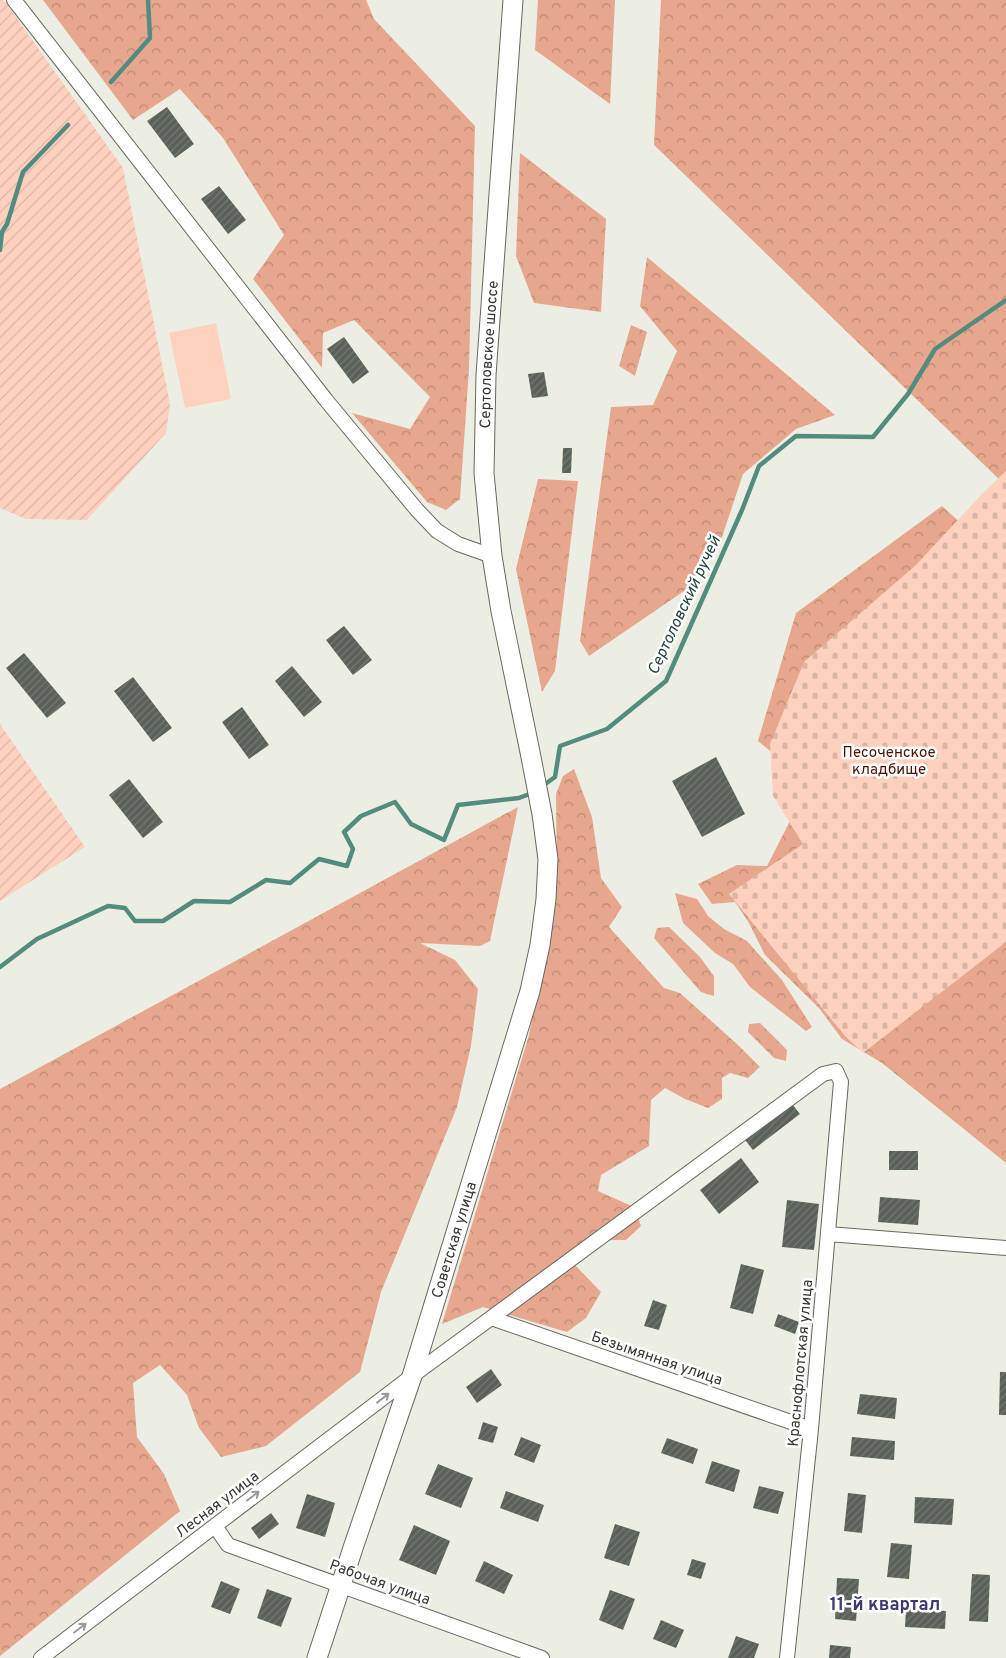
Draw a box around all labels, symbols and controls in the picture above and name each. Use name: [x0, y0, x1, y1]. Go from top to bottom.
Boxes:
street label: Сертоловское шоссе: [477, 280, 504, 429]
water label: Сертоловский ручей: [644, 533, 726, 678]
park label: Песоченское кладбище: [843, 744, 935, 780]
street label: Советская улица: [428, 1180, 482, 1301]
street label: Краснофлотская улица: [785, 1279, 818, 1447]
street label: Безымянная улица: [588, 1328, 725, 1391]
one-way arrow: [376, 1393, 389, 1404]
street label: Лесная улица: [172, 1468, 263, 1543]
one-way arrow: [246, 1491, 259, 1502]
street label: Рабочая улица: [326, 1556, 432, 1610]
district label: 11-й квартал: [830, 1594, 940, 1617]
one-way arrow: [73, 1623, 86, 1634]

